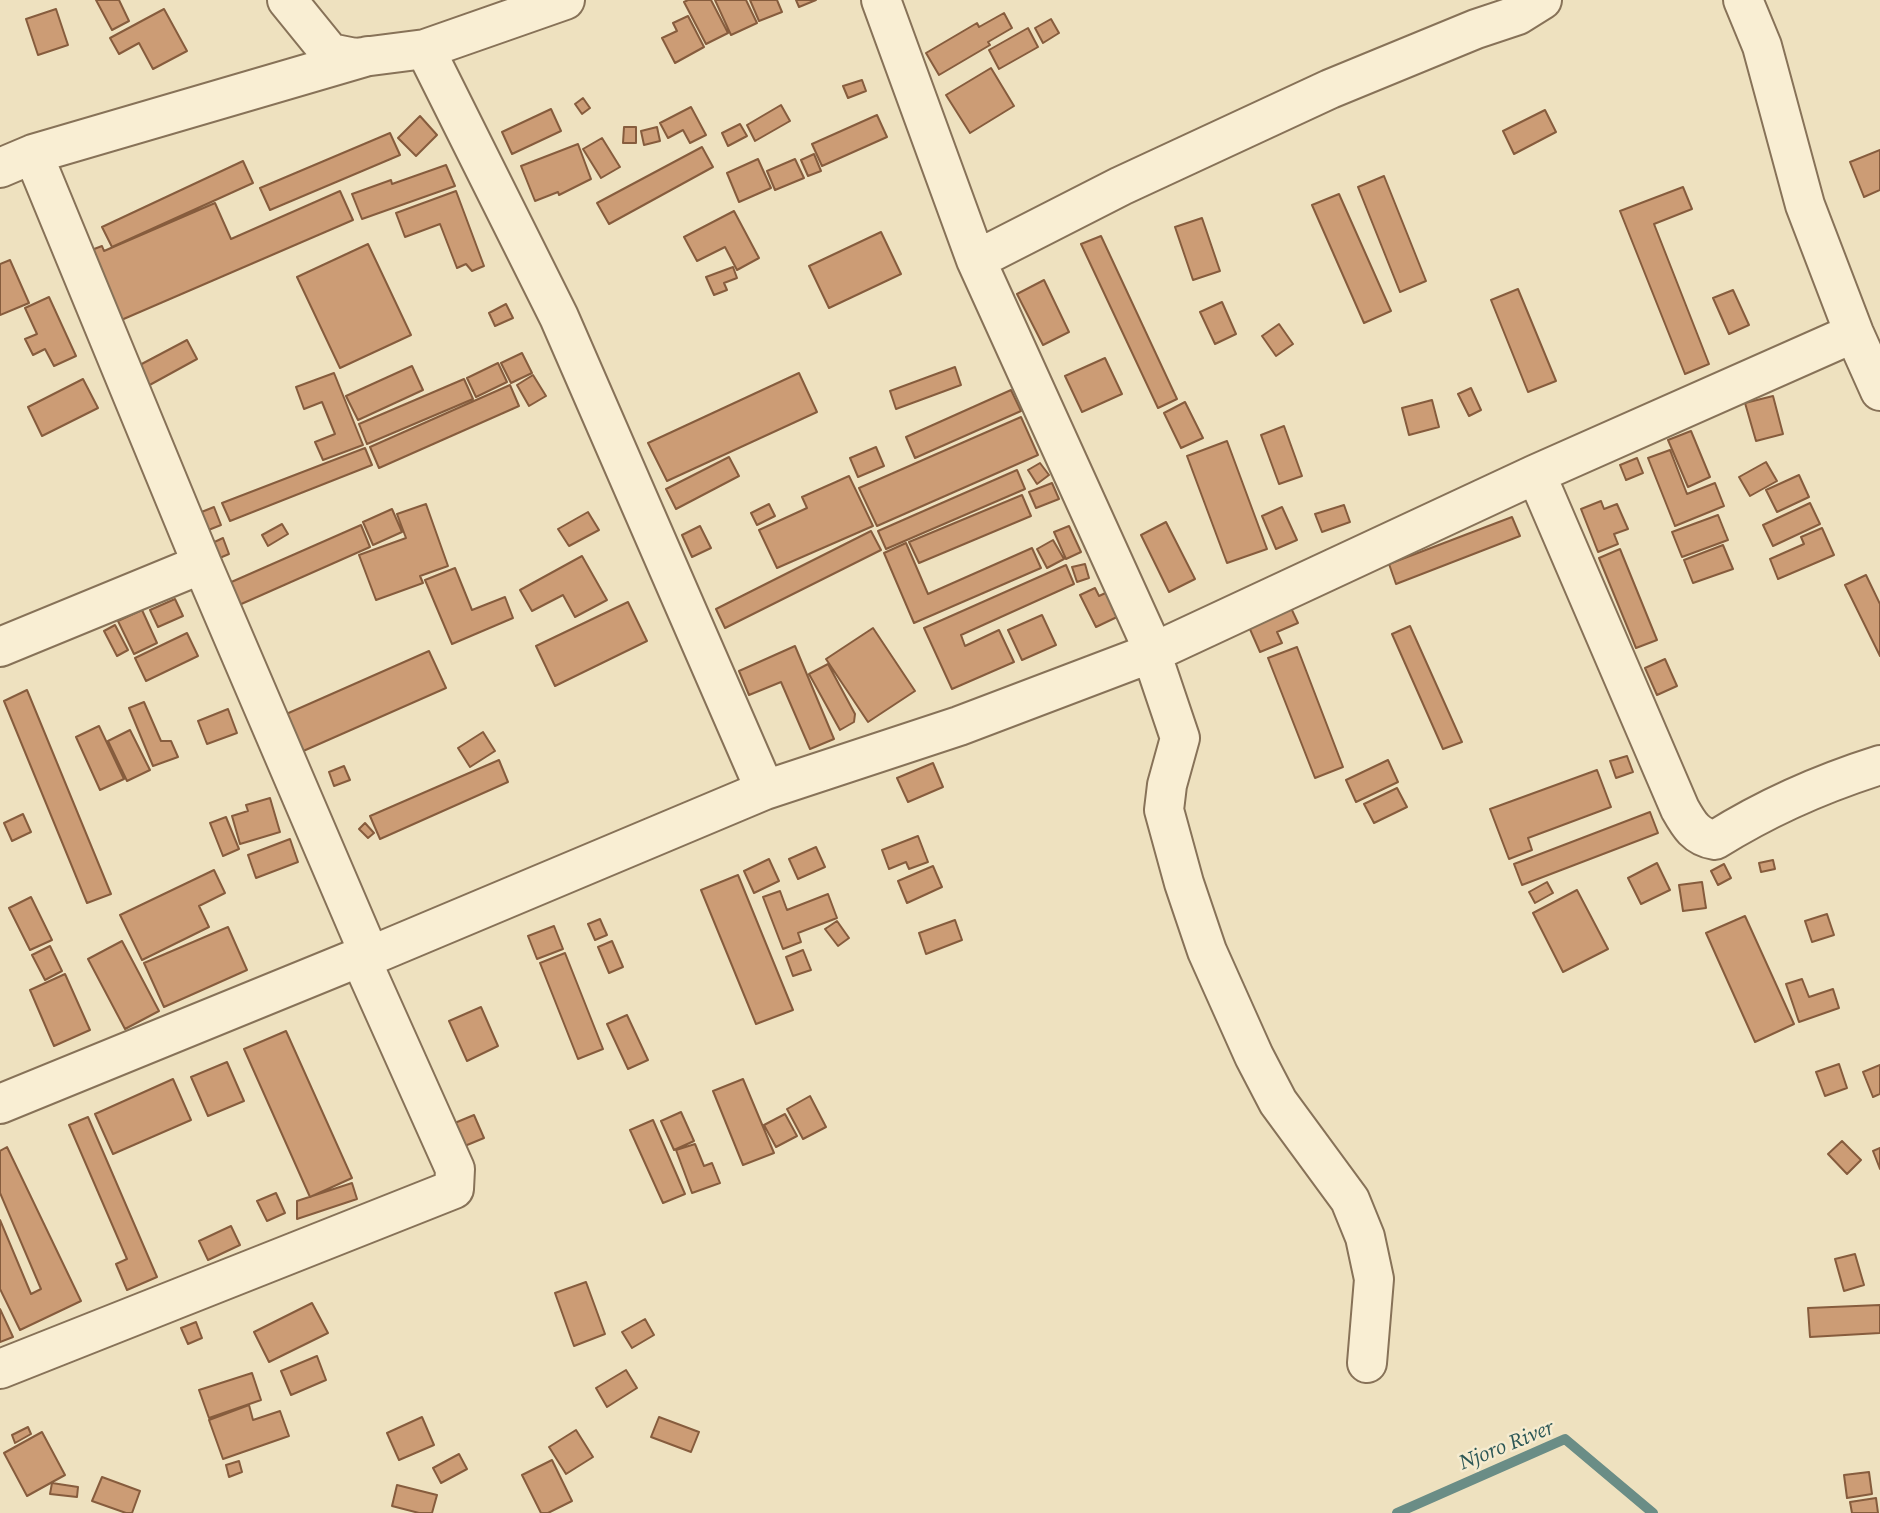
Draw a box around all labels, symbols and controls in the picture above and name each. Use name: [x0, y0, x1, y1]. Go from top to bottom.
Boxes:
water label: Njoro River: [1456, 1416, 1558, 1476]

